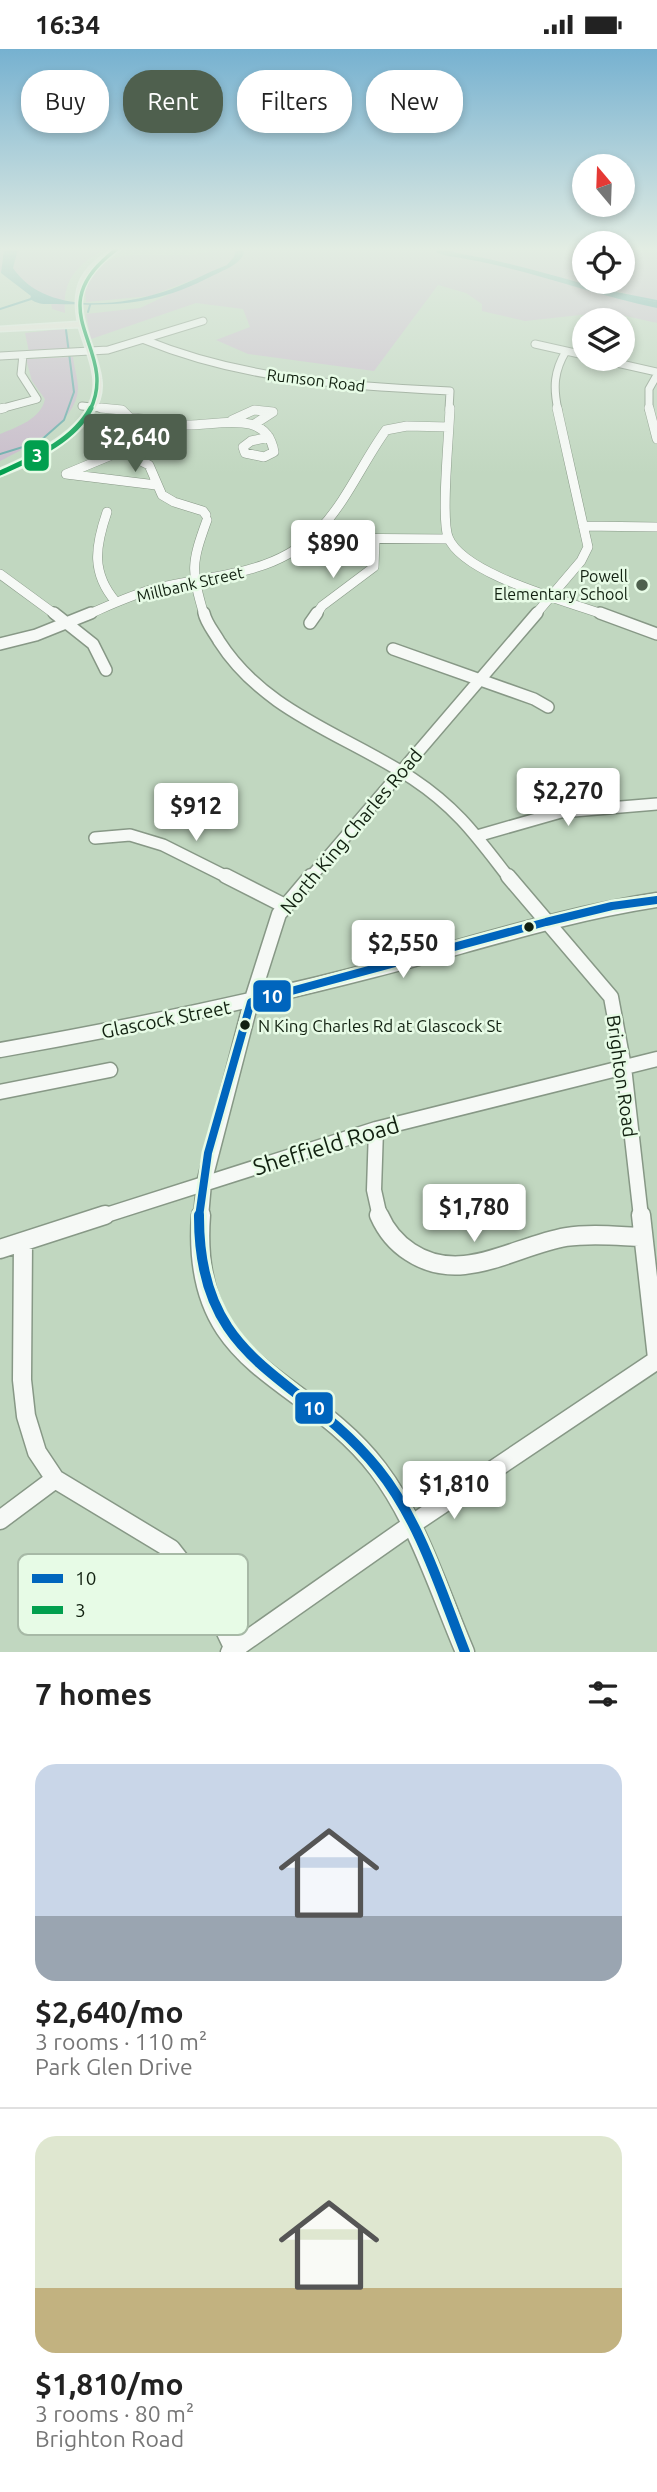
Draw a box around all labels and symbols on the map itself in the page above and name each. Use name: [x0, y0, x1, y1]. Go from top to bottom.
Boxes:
north arrow: [572, 154, 635, 217]
street label: Rumson Road: [266, 365, 366, 395]
pin: $2,640: [78, 415, 192, 474]
line badge: 3: [23, 439, 50, 472]
text: 3: [32, 444, 42, 466]
pin: $890: [292, 521, 374, 580]
street label: Millbank Street: [135, 563, 246, 605]
place label: Powell Elementary School: [494, 567, 628, 603]
marker: Powell Elementary School: [634, 577, 650, 593]
street label: North King Charles Road: [276, 744, 426, 918]
pin: $2,270: [511, 769, 625, 828]
pin: $912: [155, 783, 237, 843]
unlabelled marker: [522, 920, 536, 934]
pin: $2,550: [346, 921, 460, 980]
line badge: 10: [252, 979, 292, 1013]
text: 10: [261, 985, 283, 1007]
street label: Glascock Street: [99, 996, 233, 1042]
street label: Brighton Road: [603, 1013, 641, 1139]
place label: N King Charles Rd at Glascock St: [258, 1016, 502, 1035]
marker: N King Charles Rd at Glascock St: [238, 1018, 252, 1032]
street label: Sheffield Road: [250, 1111, 402, 1180]
pin: $1,780: [417, 1185, 531, 1244]
line badge: 10: [294, 1391, 334, 1425]
text: 10: [303, 1397, 325, 1419]
pin: $1,810: [397, 1461, 511, 1521]
legend: [18, 1554, 248, 1635]
text: 10: [75, 1567, 96, 1589]
text: 3: [75, 1599, 86, 1621]

